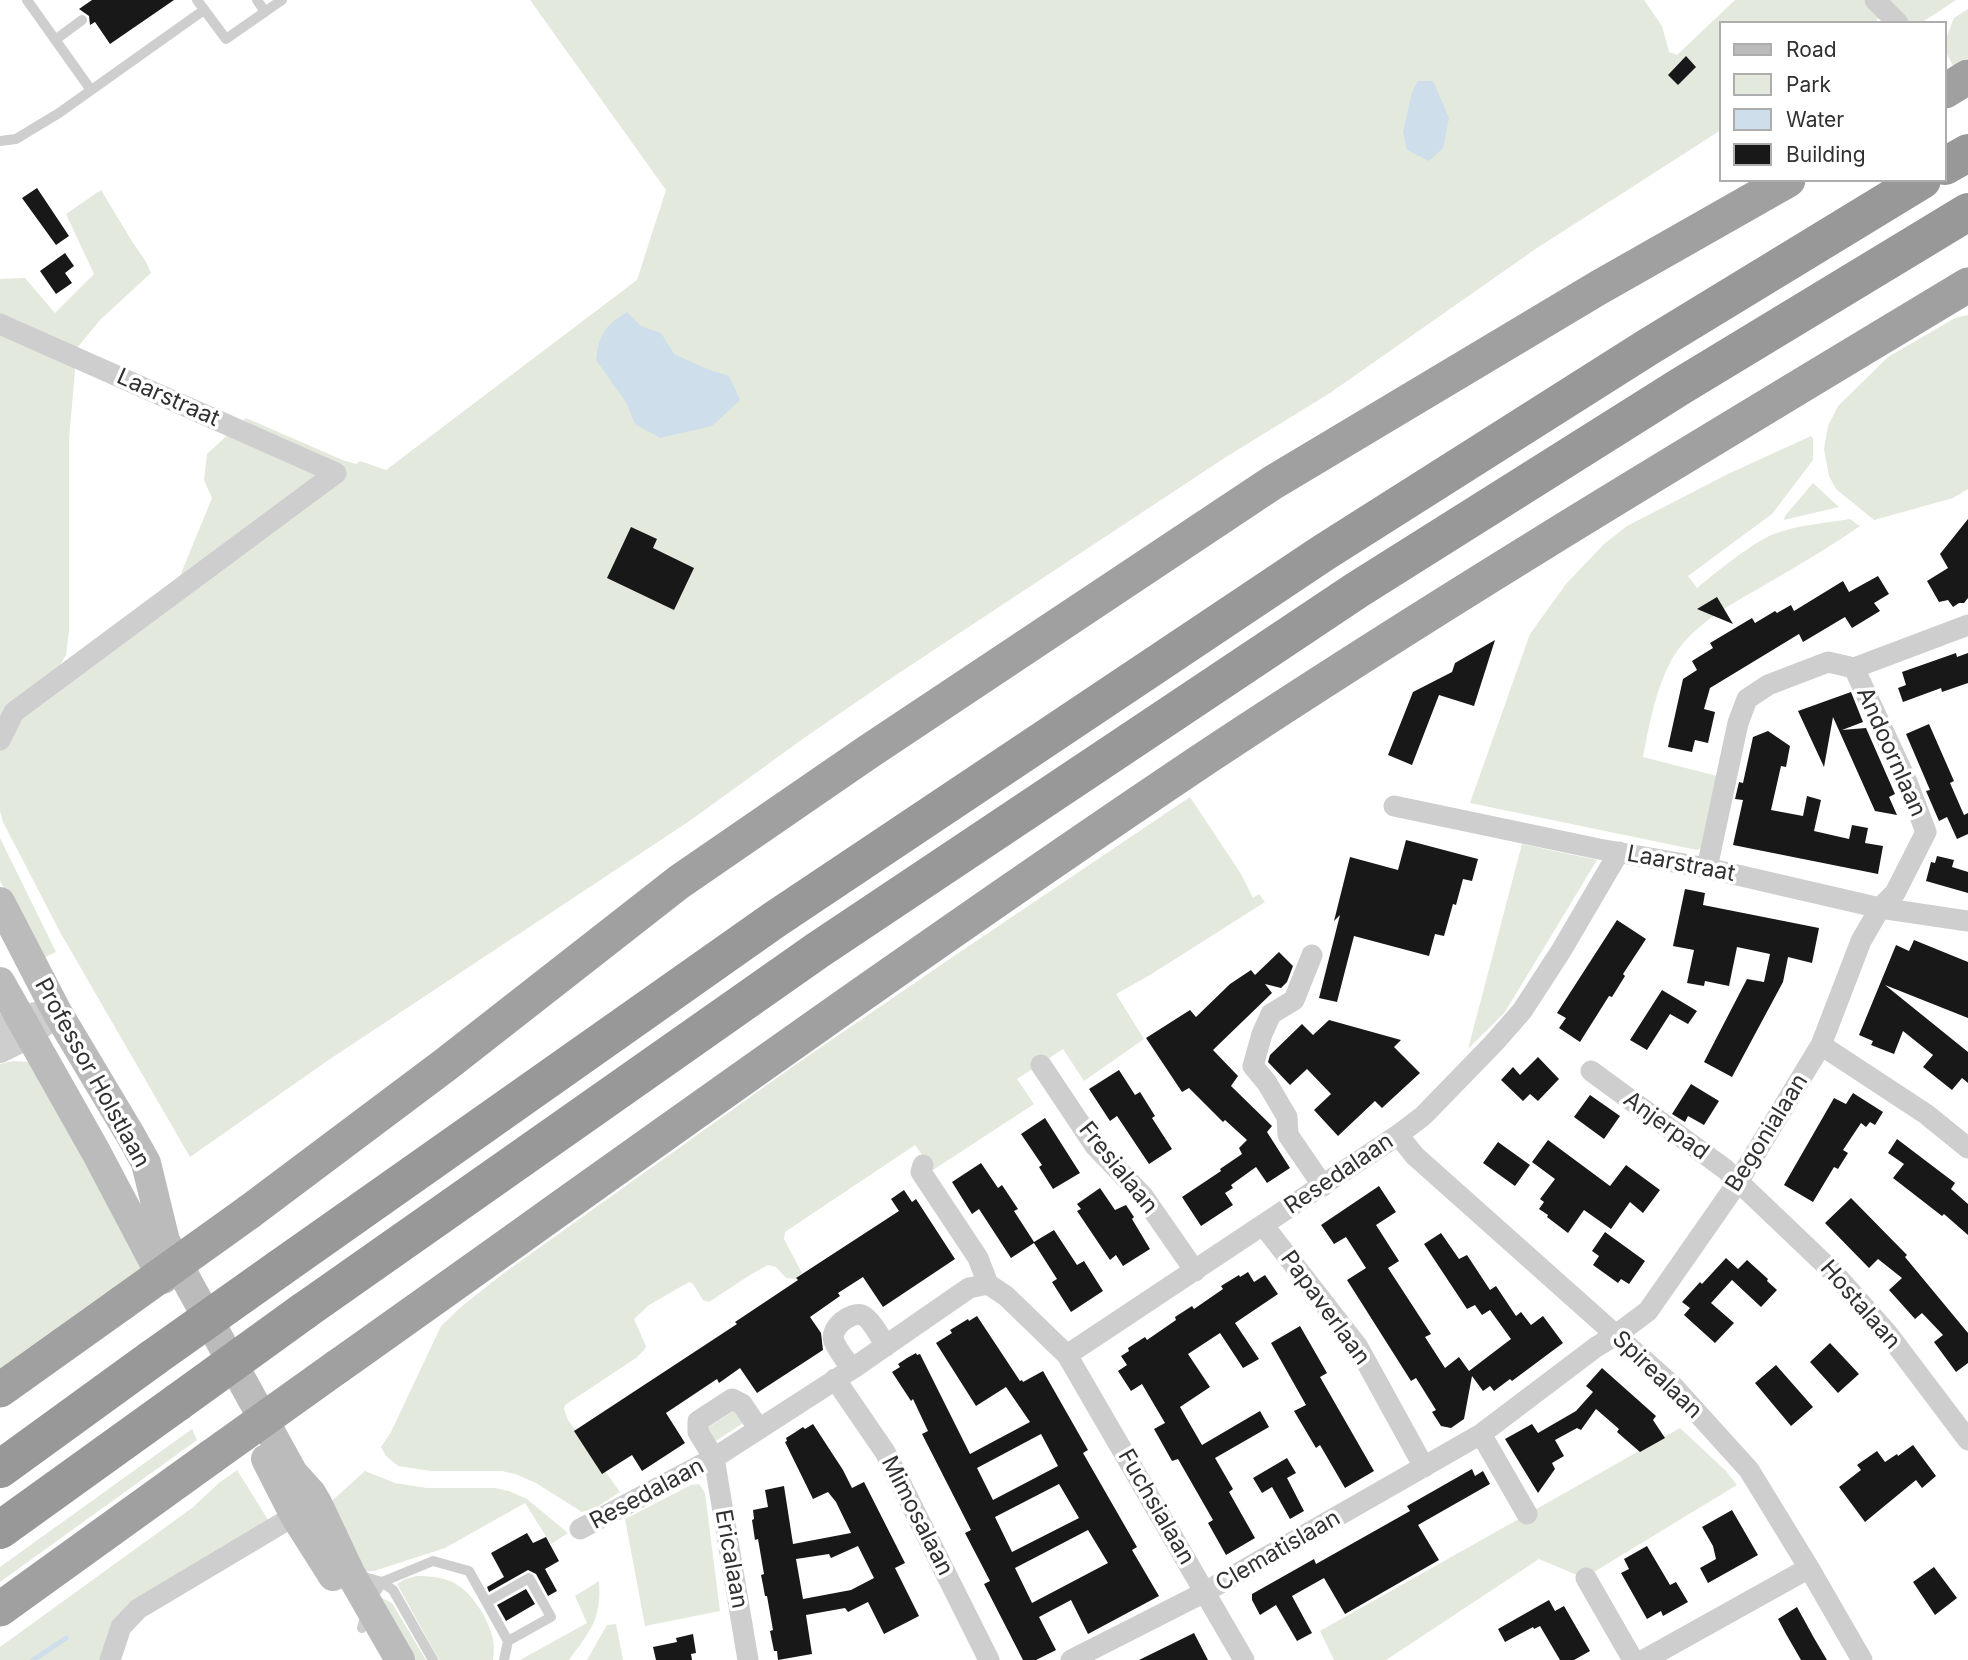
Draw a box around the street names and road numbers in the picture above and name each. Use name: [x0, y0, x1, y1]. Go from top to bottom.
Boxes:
street label: Laarstraat: [113, 363, 223, 433]
street label: Andoornlaan: [1850, 683, 1932, 821]
street label: Laarstraat: [1625, 840, 1737, 888]
street label: Professor Holstlaan: [28, 973, 156, 1173]
street label: Begonialaan: [1720, 1069, 1814, 1197]
street label: Anjerpad: [1618, 1086, 1714, 1166]
street label: Fresialaan: [1073, 1116, 1163, 1220]
street label: Resedalaan: [1279, 1127, 1399, 1221]
street label: Papaverlaan: [1274, 1246, 1376, 1370]
street label: Hostalaan: [1814, 1255, 1906, 1355]
street label: Spirealaan: [1606, 1325, 1708, 1425]
street label: Fuchsialaan: [1112, 1444, 1200, 1570]
street label: Resedalaan: [585, 1452, 709, 1536]
street label: Mimosalaan: [875, 1452, 959, 1580]
street label: Clematislaan: [1211, 1504, 1345, 1598]
street label: Ericalaan: [709, 1508, 753, 1610]

